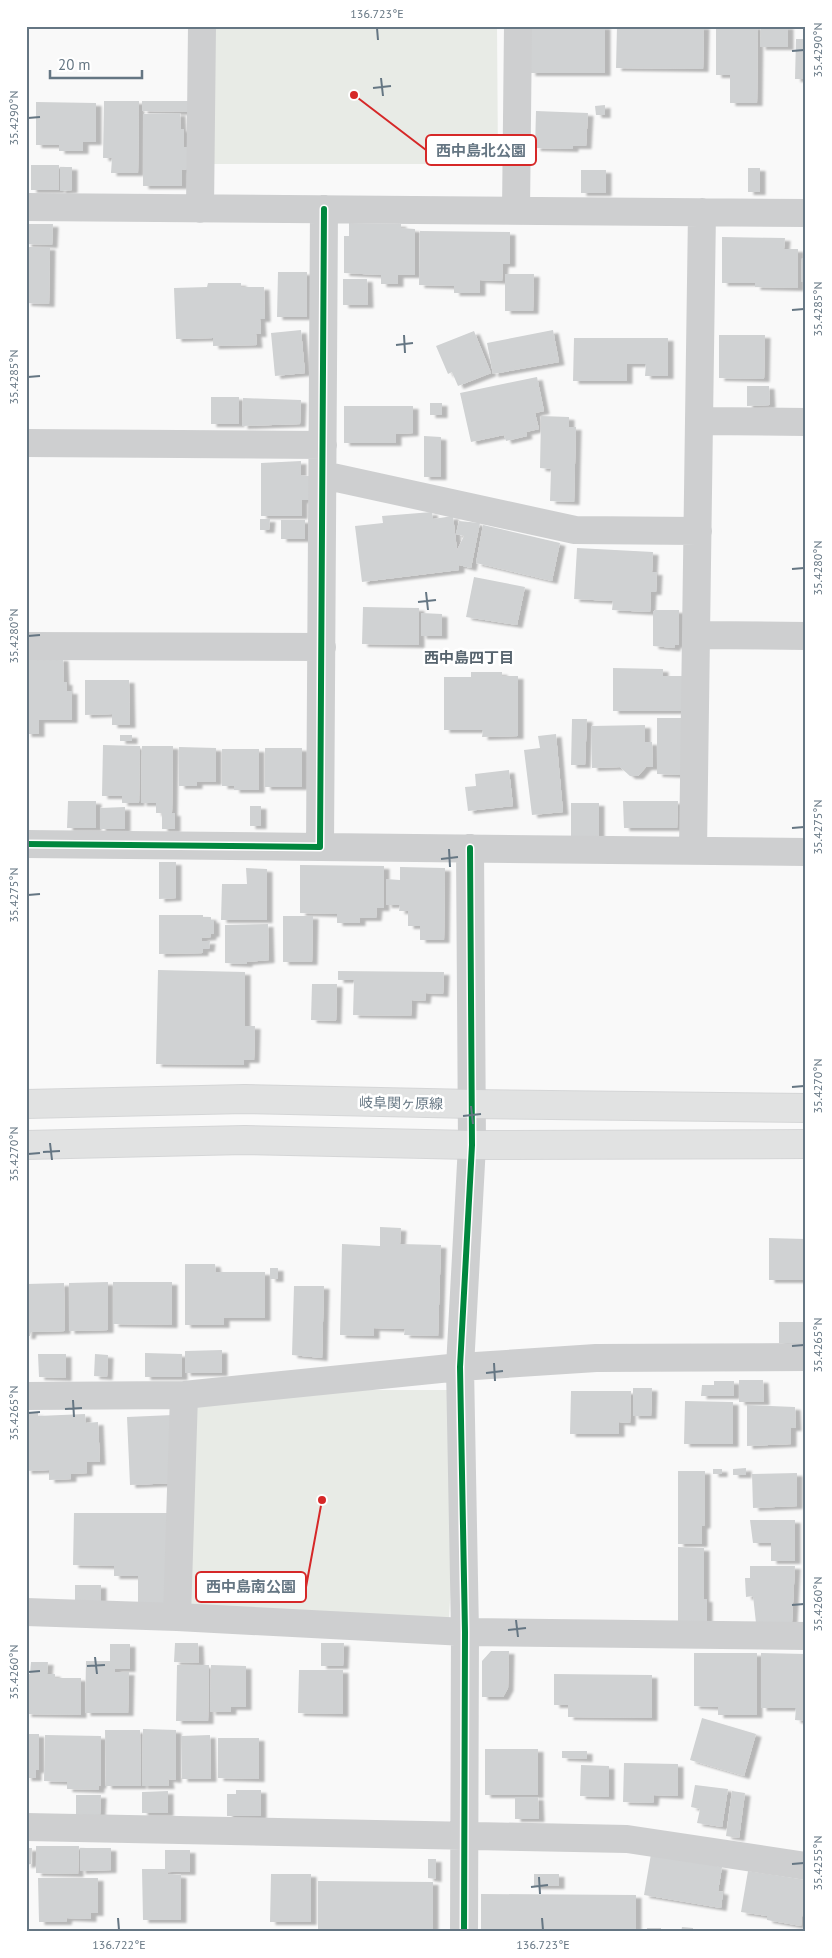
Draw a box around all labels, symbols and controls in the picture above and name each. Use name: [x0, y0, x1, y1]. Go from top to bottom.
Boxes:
text: 136.723°E: [350, 6, 404, 21]
text: 35.4290°N: [810, 23, 825, 77]
scale bar: [50, 48, 142, 80]
text: 20 m: [58, 55, 91, 74]
text: 35.4290°N: [6, 91, 21, 145]
callout: 西中島北公園: [426, 135, 536, 165]
text: 西中島北公園: [436, 141, 526, 160]
text: 35.4285°N: [810, 282, 825, 336]
text: 35.4285°N: [6, 350, 21, 404]
text: 35.4280°N: [810, 541, 825, 595]
text: 35.4280°N: [6, 609, 21, 663]
district label: 西中島四丁目: [424, 648, 514, 667]
text: 35.4275°N: [810, 800, 825, 854]
text: 35.4275°N: [6, 868, 21, 922]
text: 35.4270°N: [810, 1059, 825, 1113]
street label: 岐阜関ヶ原線: [359, 1093, 443, 1113]
text: 35.4270°N: [6, 1127, 21, 1181]
text: 35.4265°N: [810, 1318, 825, 1372]
text: 35.4265°N: [6, 1386, 21, 1440]
callout: 西中島南公園: [196, 1572, 306, 1602]
text: 西中島南公園: [206, 1577, 296, 1596]
text: 35.4260°N: [810, 1577, 825, 1631]
text: 35.4260°N: [6, 1645, 21, 1699]
text: 35.4255°N: [810, 1836, 825, 1890]
text: 136.722°E: [92, 1937, 146, 1952]
text: 136.723°E: [516, 1937, 570, 1952]

